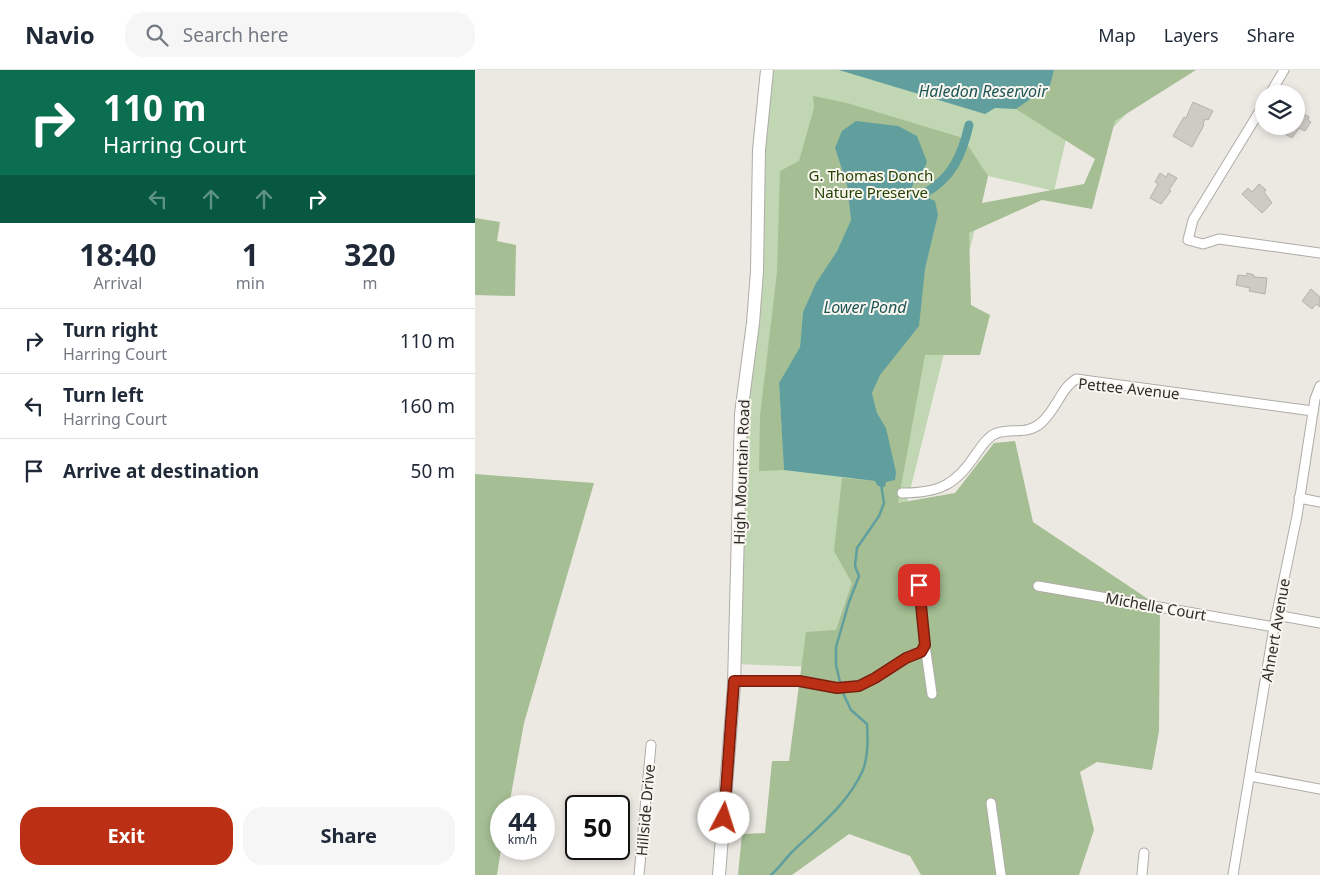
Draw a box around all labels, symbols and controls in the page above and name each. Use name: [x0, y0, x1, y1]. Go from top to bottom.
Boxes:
search box: [125, 12, 475, 57]
text: Navio: [25, 18, 95, 51]
icon: search: [143, 21, 171, 49]
text: Search here: [183, 22, 289, 48]
text: Map: [1098, 23, 1136, 47]
text: Layers: [1164, 23, 1219, 47]
text: Share: [1247, 23, 1295, 47]
water label: Haledon Reservoir: [918, 80, 1048, 102]
text: 110 m: [103, 84, 206, 131]
map controls: [1255, 85, 1305, 135]
button: layers: [1255, 85, 1305, 135]
icon: right: [20, 90, 85, 155]
text: Harring Court: [103, 129, 246, 159]
park label: G. Thomas Donch Nature Preserve: [809, 165, 933, 202]
icon: left: [144, 185, 172, 213]
icon: ahead: [197, 185, 225, 213]
icon: ahead: [250, 185, 278, 213]
icon: right: [303, 185, 331, 213]
text: 18:40: [79, 234, 156, 275]
text: 1: [242, 234, 259, 275]
text: 320: [344, 234, 396, 275]
text: Arrival: [93, 272, 142, 294]
text: min: [236, 272, 265, 294]
text: m: [362, 272, 377, 294]
water label: Lower Pond: [823, 296, 907, 318]
text: Turn right: [63, 317, 158, 343]
icon: right: [20, 327, 48, 355]
text: 110 m: [400, 328, 455, 354]
text: Harring Court: [63, 343, 167, 365]
street label: Pettee Avenue: [1077, 373, 1181, 403]
text: Turn left: [63, 382, 144, 408]
icon: left: [20, 392, 48, 420]
text: 160 m: [400, 393, 455, 419]
street label: High Mountain Road: [728, 399, 754, 545]
text: Harring Court: [63, 408, 167, 430]
icon: arrive: [20, 457, 48, 485]
text: Arrive at destination: [63, 458, 259, 484]
text: 50 m: [411, 458, 455, 484]
pin: [898, 564, 940, 606]
icon: arrive: [905, 571, 933, 599]
street label: Ahnert Avenue: [1256, 577, 1294, 683]
street label: Michelle Court: [1104, 587, 1209, 625]
street label: Hillside Drive: [631, 763, 659, 857]
position arrow: [697, 791, 749, 843]
speed limit sign: 50: [565, 795, 630, 860]
text: 44: [508, 804, 537, 838]
button: Exit: [20, 807, 233, 865]
button: Share: [243, 807, 455, 865]
text: km/h: [508, 831, 537, 848]

